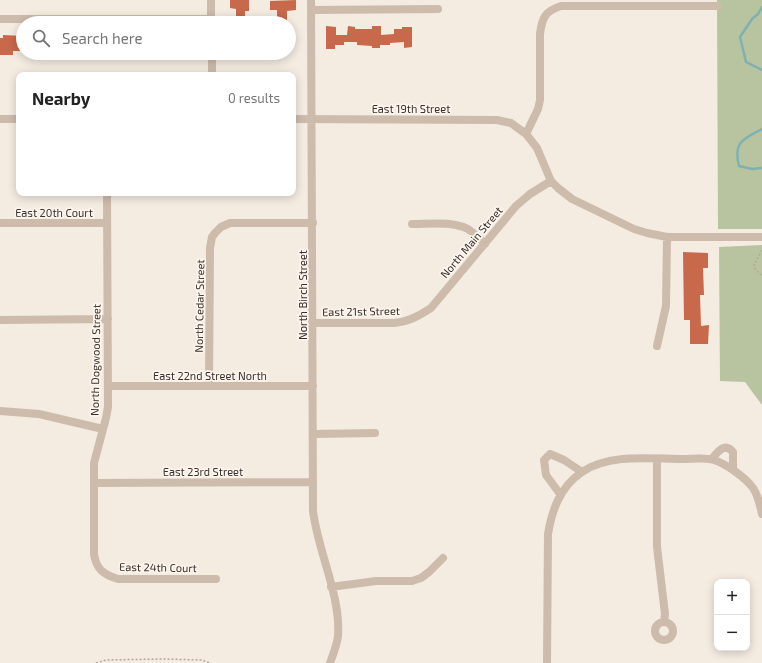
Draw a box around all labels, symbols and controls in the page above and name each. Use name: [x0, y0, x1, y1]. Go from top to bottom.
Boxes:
search box: [16, 16, 296, 60]
icon: search: [30, 27, 52, 49]
text: Search here: [62, 29, 143, 47]
text: Nearby: [32, 88, 90, 108]
text: 0 results: [228, 90, 280, 106]
street label: East 19th Street: [372, 102, 450, 115]
street label: North Main Street: [437, 204, 505, 280]
street label: East 20th Court: [15, 206, 93, 219]
street label: North Birch Street: [296, 250, 309, 340]
street label: North Cedar Street: [192, 259, 206, 353]
street label: North Dogwood Street: [88, 304, 102, 416]
street label: East 21st Street: [322, 304, 400, 318]
street label: East 22nd Street North: [153, 369, 267, 382]
street label: East 23rd Street: [163, 465, 243, 478]
street label: East 24th Court: [119, 560, 197, 574]
map controls: [714, 579, 750, 651]
button: +: [714, 579, 750, 615]
button: −: [714, 615, 750, 651]

